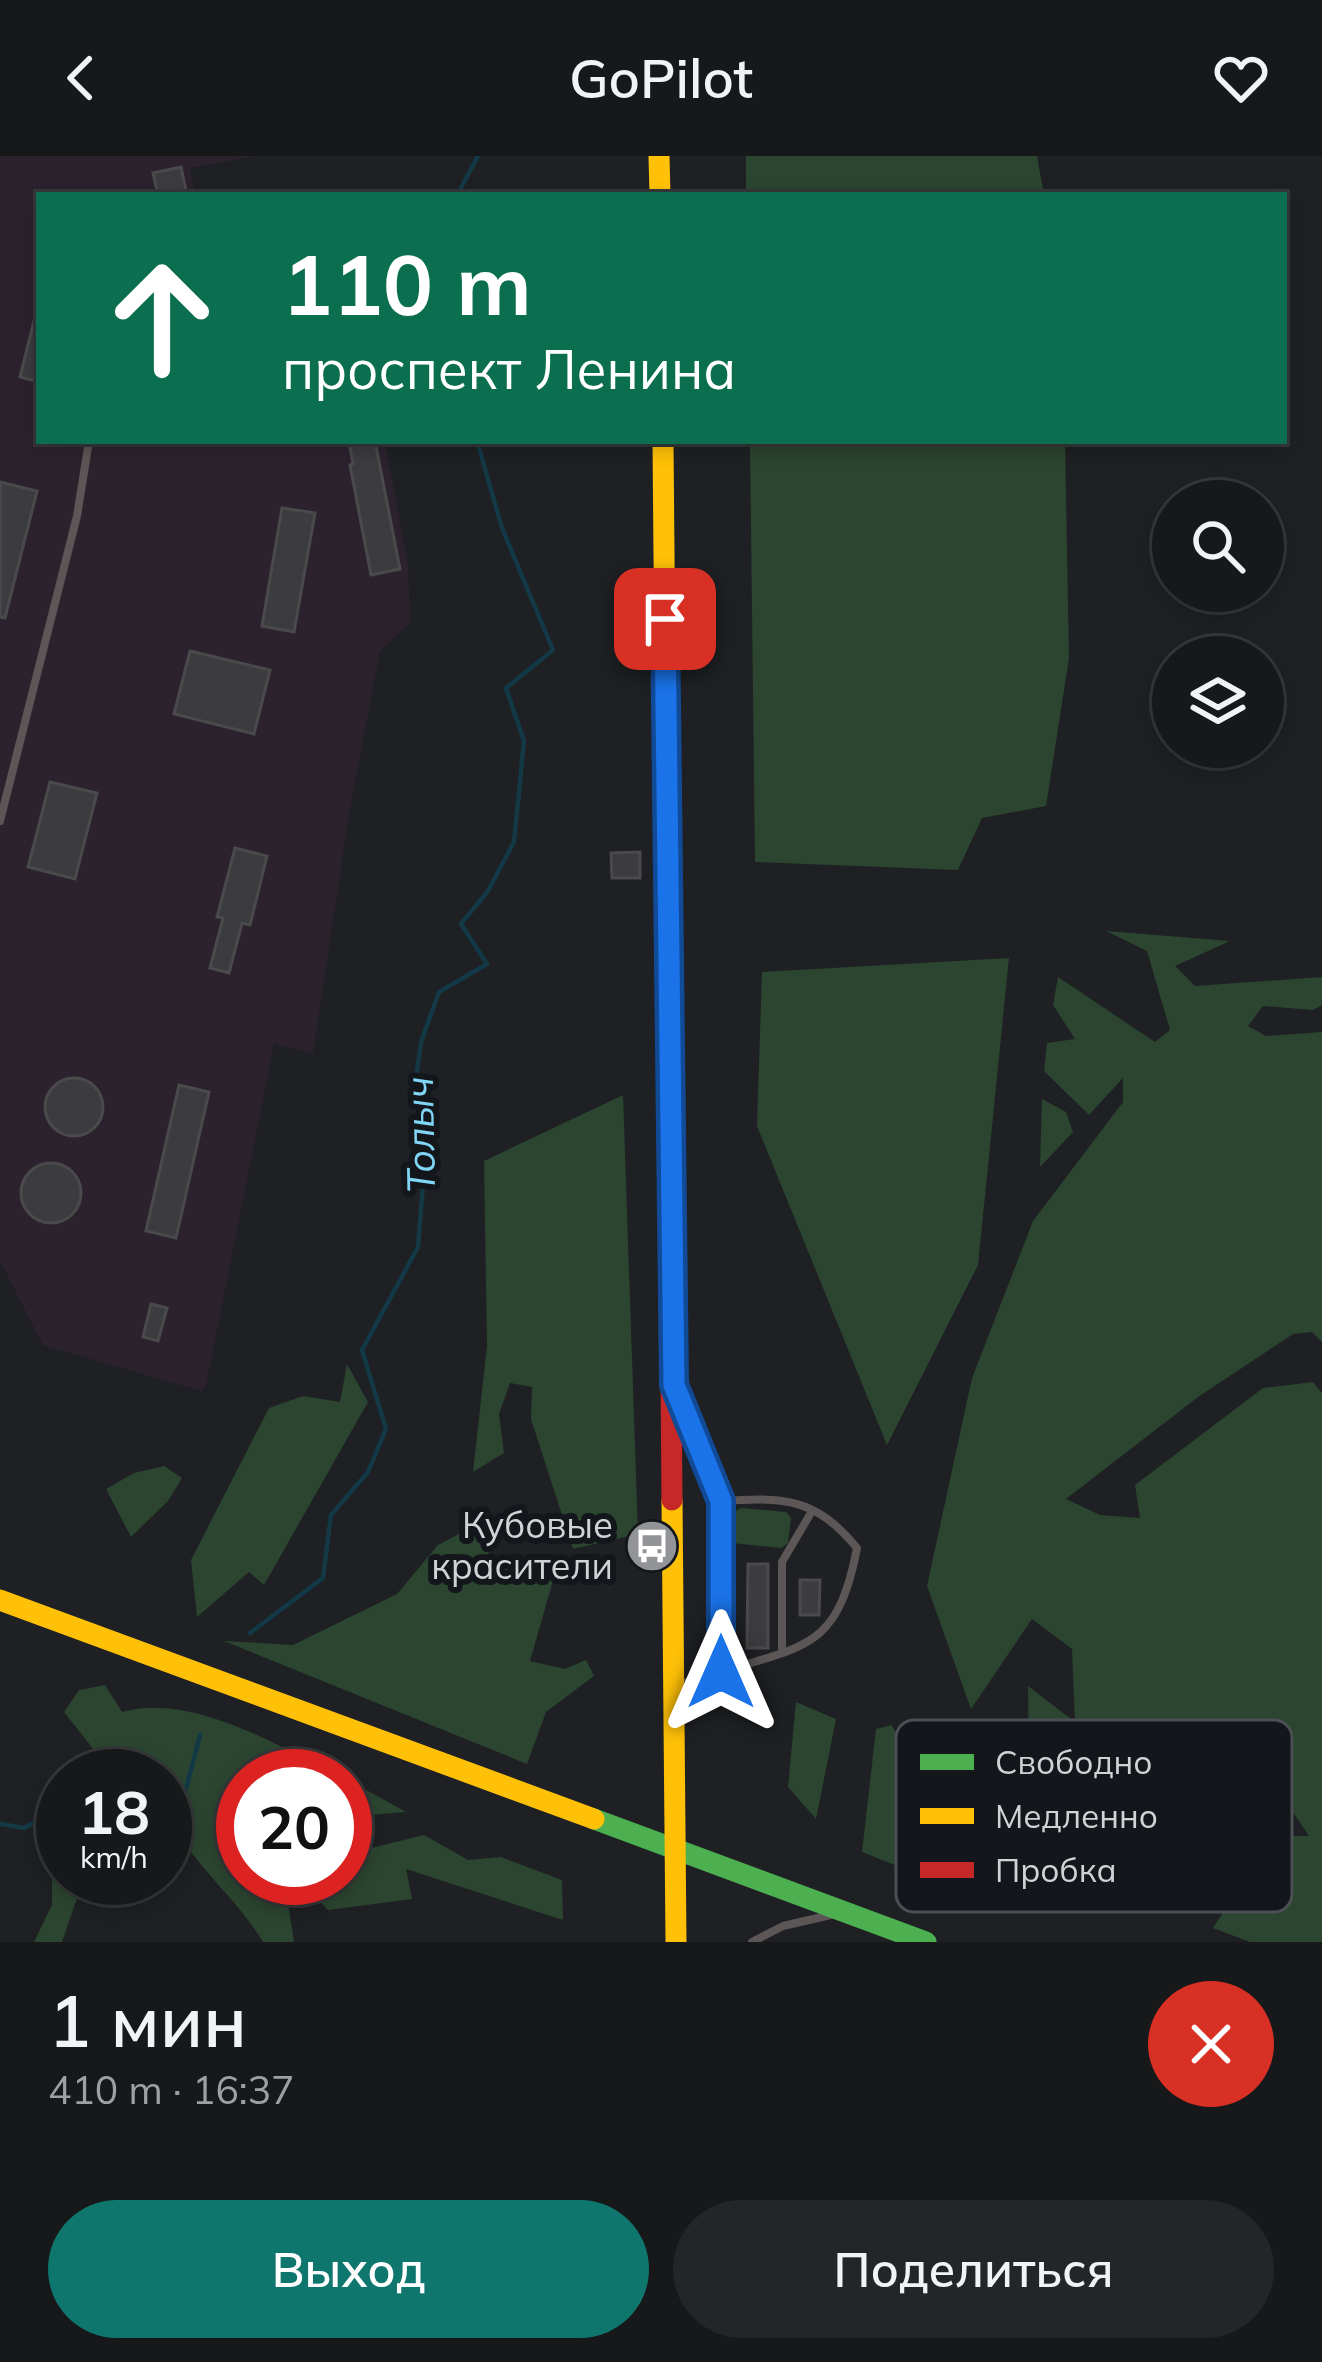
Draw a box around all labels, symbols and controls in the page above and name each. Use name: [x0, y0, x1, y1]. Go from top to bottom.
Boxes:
text: GoPilot: [569, 44, 753, 112]
icon: back: [48, 45, 114, 111]
icon: heart: [1208, 45, 1274, 111]
text: 110 m: [282, 231, 532, 336]
icon: ahead: [84, 240, 240, 396]
text: проспект Ленина: [282, 335, 736, 403]
map controls: [1152, 480, 1284, 768]
button: search: [1152, 480, 1284, 612]
pin: [614, 568, 716, 670]
icon: arrive: [632, 586, 698, 652]
button: layers: [1152, 636, 1284, 768]
water label: Толыч: [394, 1076, 445, 1194]
place label: Кубовые красители: [431, 1502, 613, 1588]
bus stop icon: Кубовые красители: [624, 1518, 680, 1574]
position arrow: [658, 1609, 784, 1735]
legend: [896, 1720, 1292, 1912]
text: Свободно: [995, 1741, 1153, 1782]
speed limit sign: 20: [216, 1749, 372, 1905]
text: 18: [78, 1774, 150, 1849]
text: Медленно: [995, 1795, 1158, 1836]
text: km/h: [80, 1838, 148, 1876]
text: Пробка: [995, 1849, 1117, 1890]
text: 1 мин: [48, 1975, 247, 2065]
button: close: [1148, 1981, 1274, 2107]
text: 410 m · 16:37: [48, 2065, 294, 2114]
button: Выход: [48, 2200, 649, 2338]
button: Поделиться: [673, 2200, 1274, 2338]

